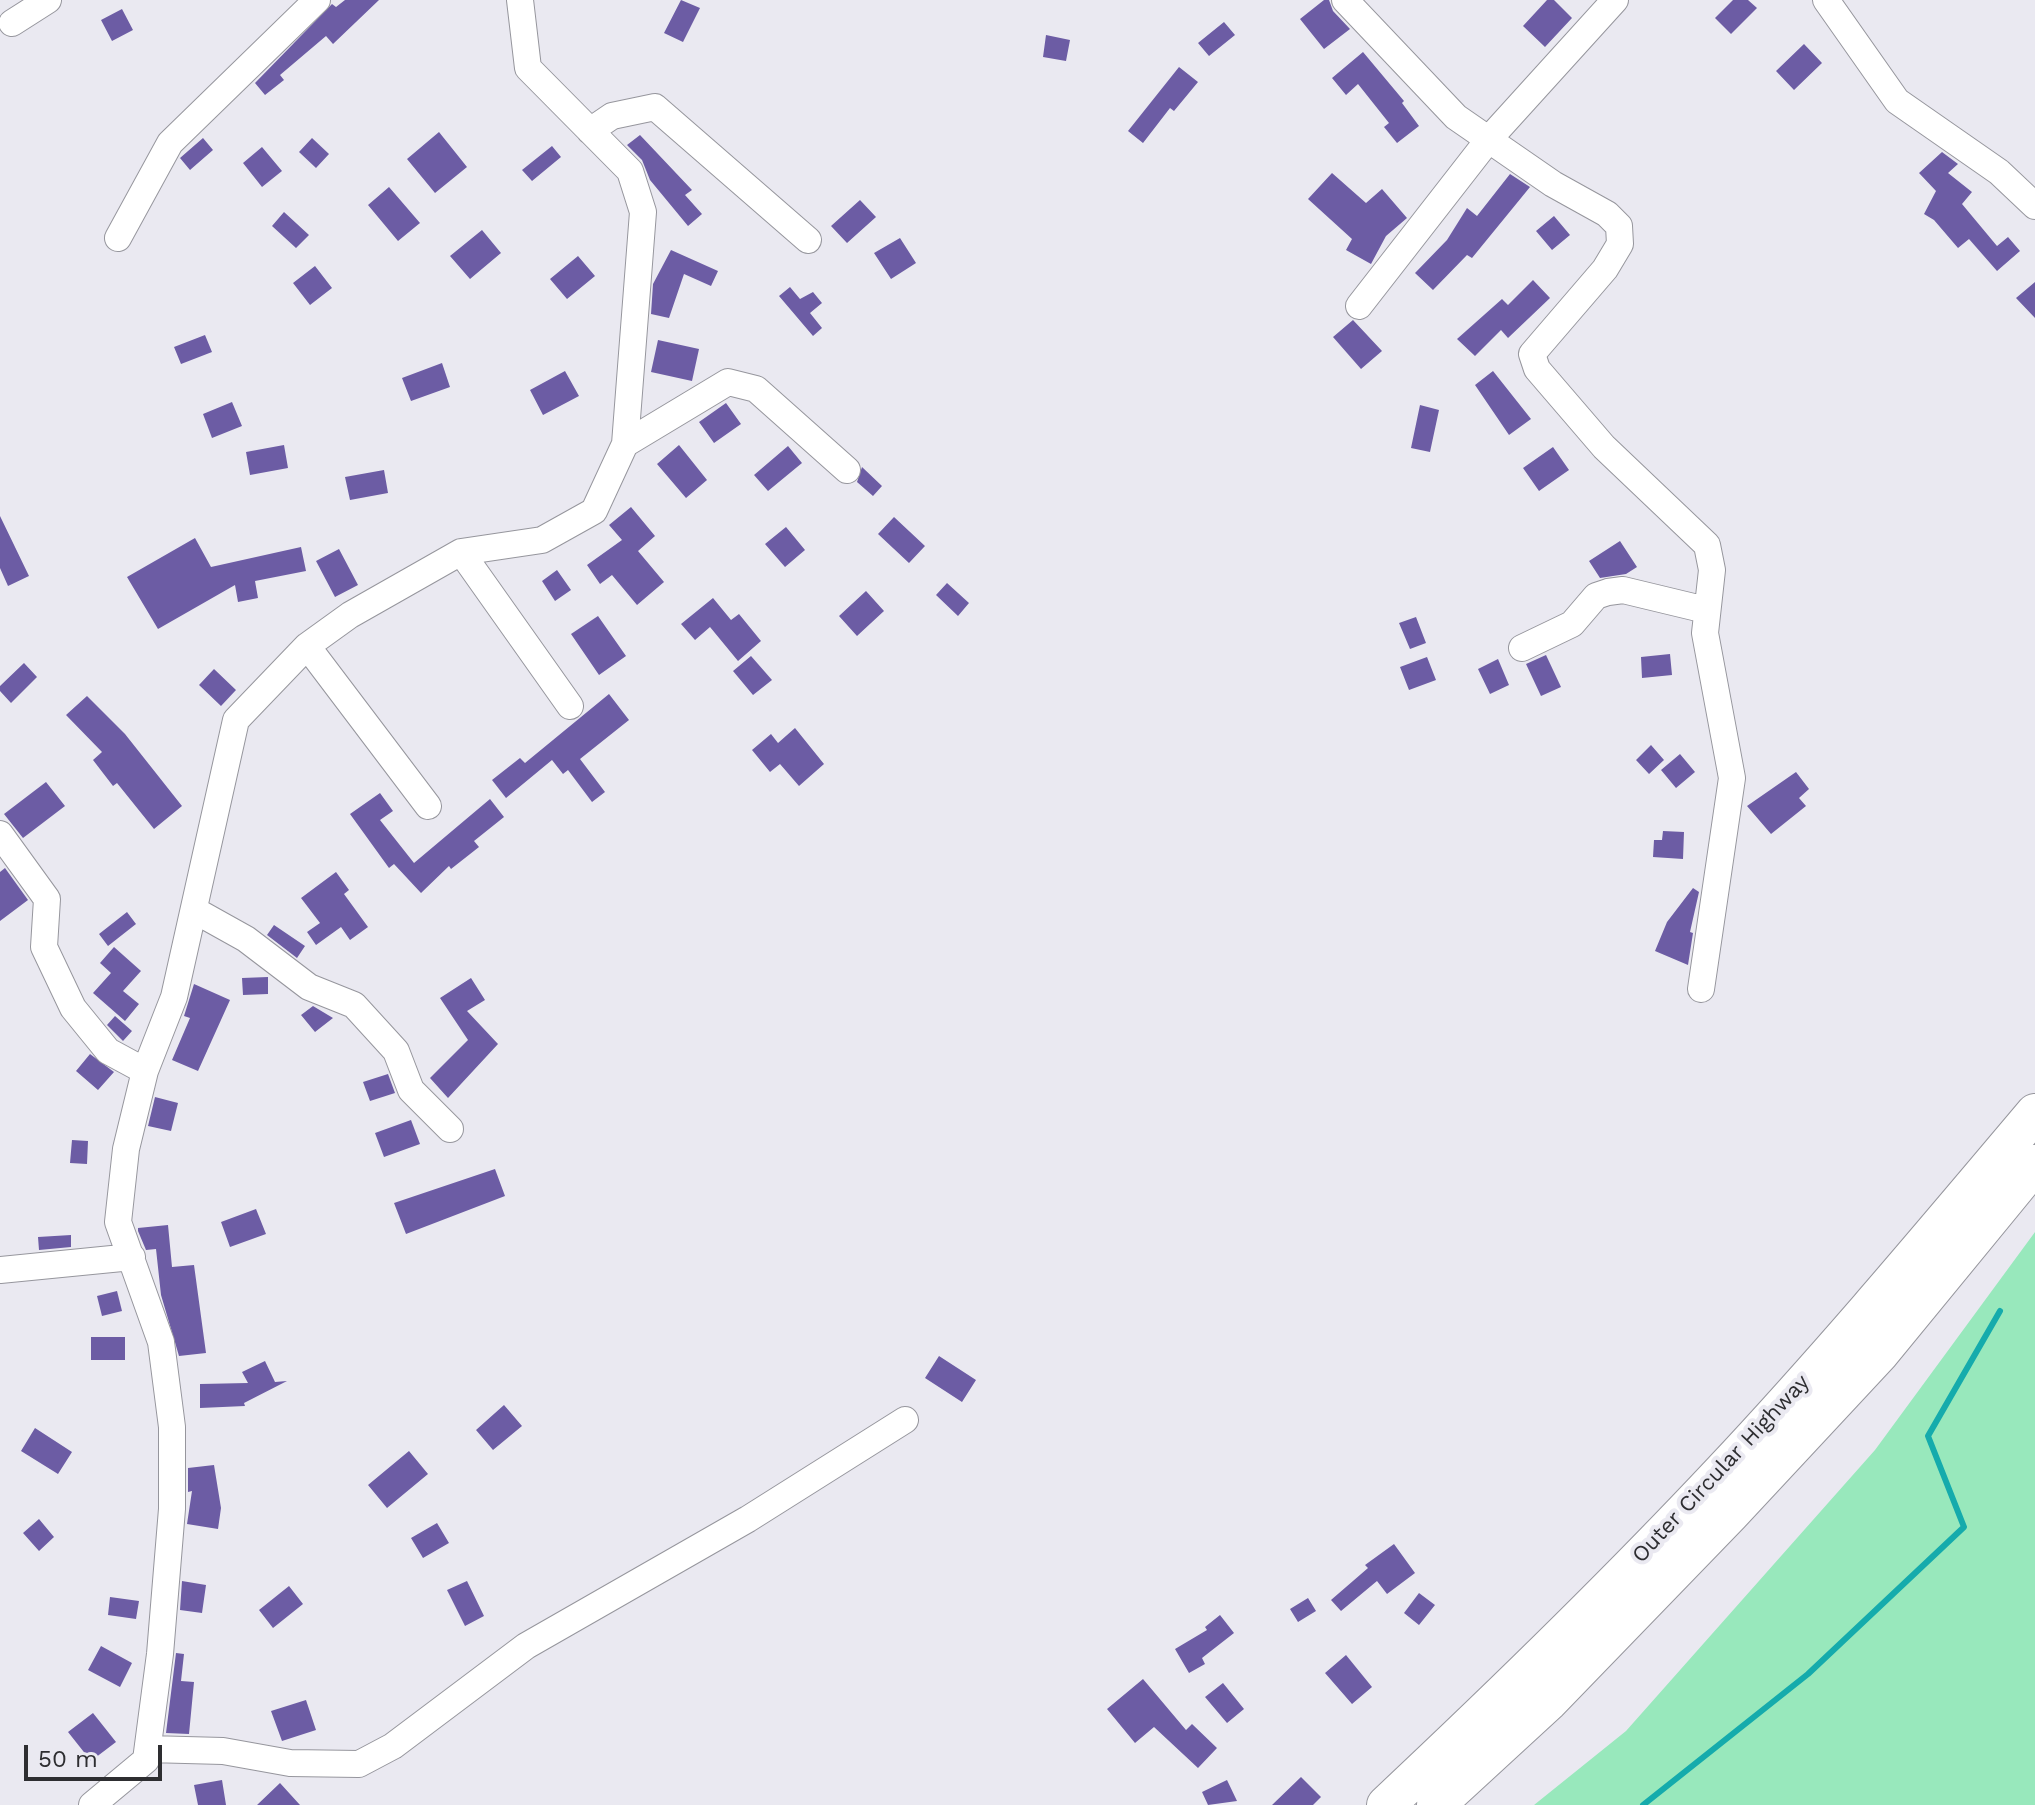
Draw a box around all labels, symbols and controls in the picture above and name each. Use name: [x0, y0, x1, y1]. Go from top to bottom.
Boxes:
street label: Outer Circular Highway: [1627, 1369, 1815, 1569]
scale bar: [28, 1729, 166, 1779]
text: 50 m: [38, 1745, 98, 1773]

